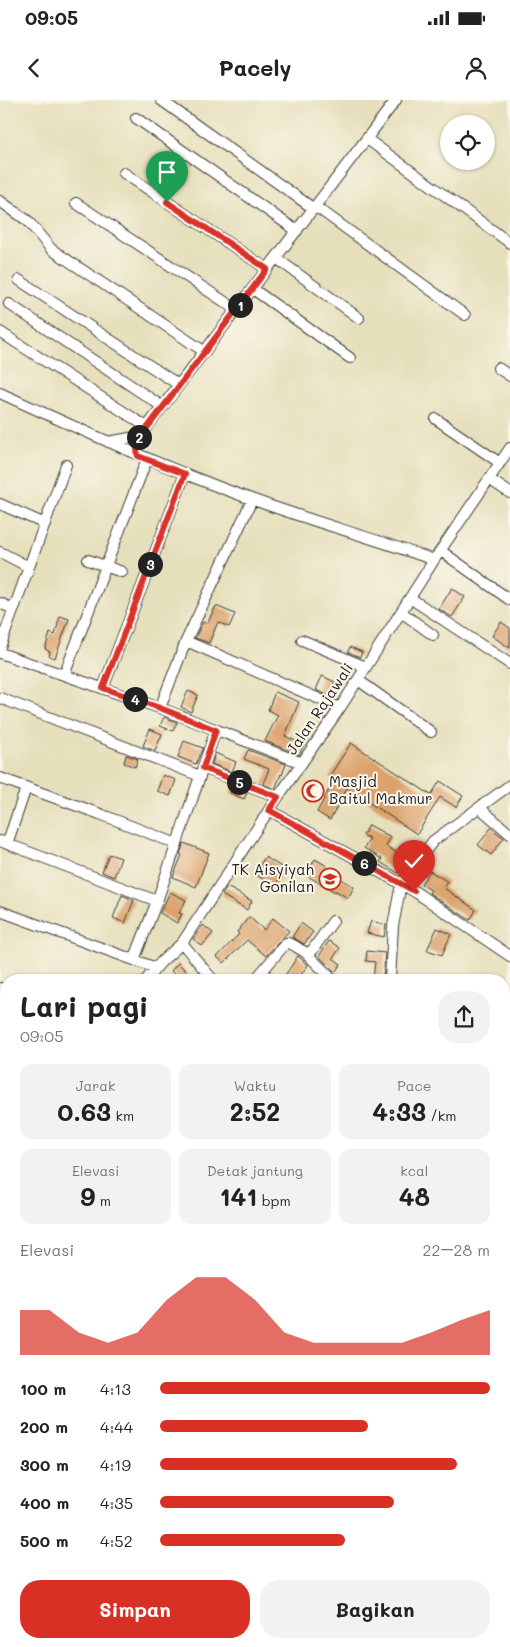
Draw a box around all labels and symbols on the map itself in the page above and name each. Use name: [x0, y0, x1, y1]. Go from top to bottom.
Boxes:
pin: [146, 151, 188, 202]
pin: 1: [228, 292, 252, 318]
pin: 2: [126, 424, 152, 450]
pin: 3: [138, 552, 162, 576]
street label: Jalan Rajawali: [281, 659, 357, 758]
pin: 4: [122, 686, 148, 712]
pin: 5: [226, 770, 252, 794]
place label: Masjid Baitul Makmur: [329, 771, 433, 808]
mosque icon: Masjid Baitul Makmur: [301, 779, 325, 803]
pin: [393, 840, 435, 891]
pin: 6: [352, 850, 376, 876]
place label: TK Aisyiyah Gonilan: [231, 859, 314, 896]
school or university icon: TK Aisyiyah Gonilan: [318, 867, 342, 891]

